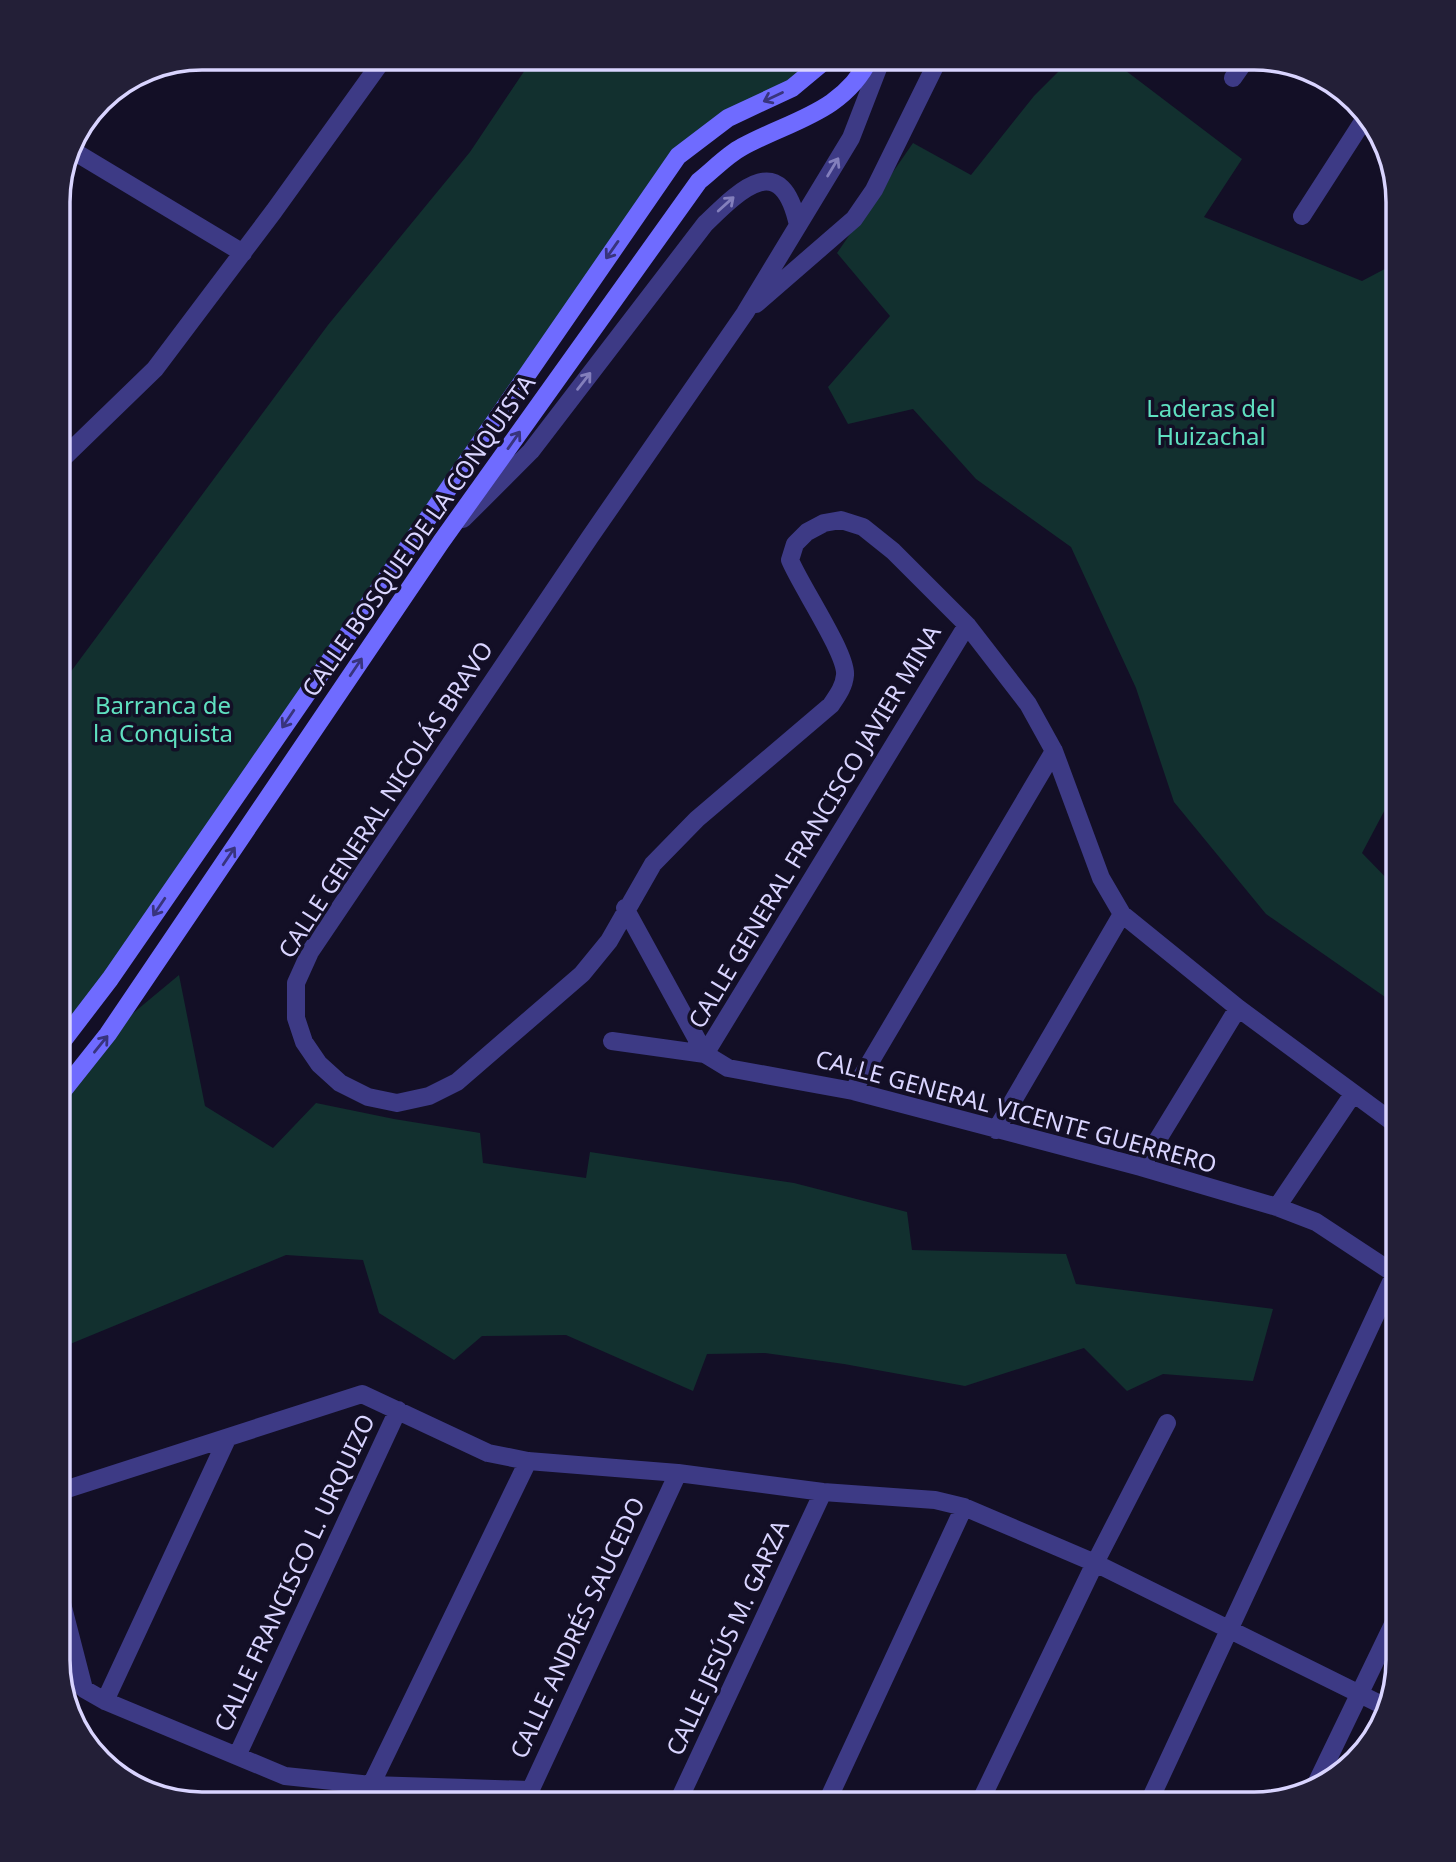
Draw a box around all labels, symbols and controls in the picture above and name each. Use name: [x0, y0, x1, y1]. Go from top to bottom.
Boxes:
one-way arrow: [763, 91, 784, 104]
one-way arrow: [827, 157, 841, 177]
one-way arrow: [717, 196, 735, 212]
one-way arrow: [605, 240, 619, 259]
street label: CALLE BOSQUE DE LA CONQUISTA: [294, 367, 542, 703]
one-way arrow: [577, 373, 592, 391]
park label: Laderas del Huizachal: [1146, 391, 1276, 452]
one-way arrow: [506, 431, 521, 450]
street label: CALLE GENERAL FRANCISCO JAVIER MINA: [680, 618, 948, 1034]
street label: CALLE GENERAL NICOLÁS BRAVO: [270, 634, 500, 964]
one-way arrow: [349, 658, 363, 678]
park label: Barranca de la Conquista: [93, 688, 233, 749]
one-way arrow: [281, 709, 295, 729]
one-way arrow: [222, 847, 236, 866]
one-way arrow: [152, 897, 166, 916]
one-way arrow: [93, 1035, 108, 1053]
street label: CALLE GENERAL VICENTE GUERRERO: [812, 1041, 1221, 1180]
street label: CALLE FRANCISCO L. URQUIZO: [205, 1408, 382, 1736]
street label: CALLE ANDRÉS SAUCEDO: [501, 1491, 652, 1763]
street label: CALLE JESÚS M. GARZA: [657, 1514, 796, 1761]

